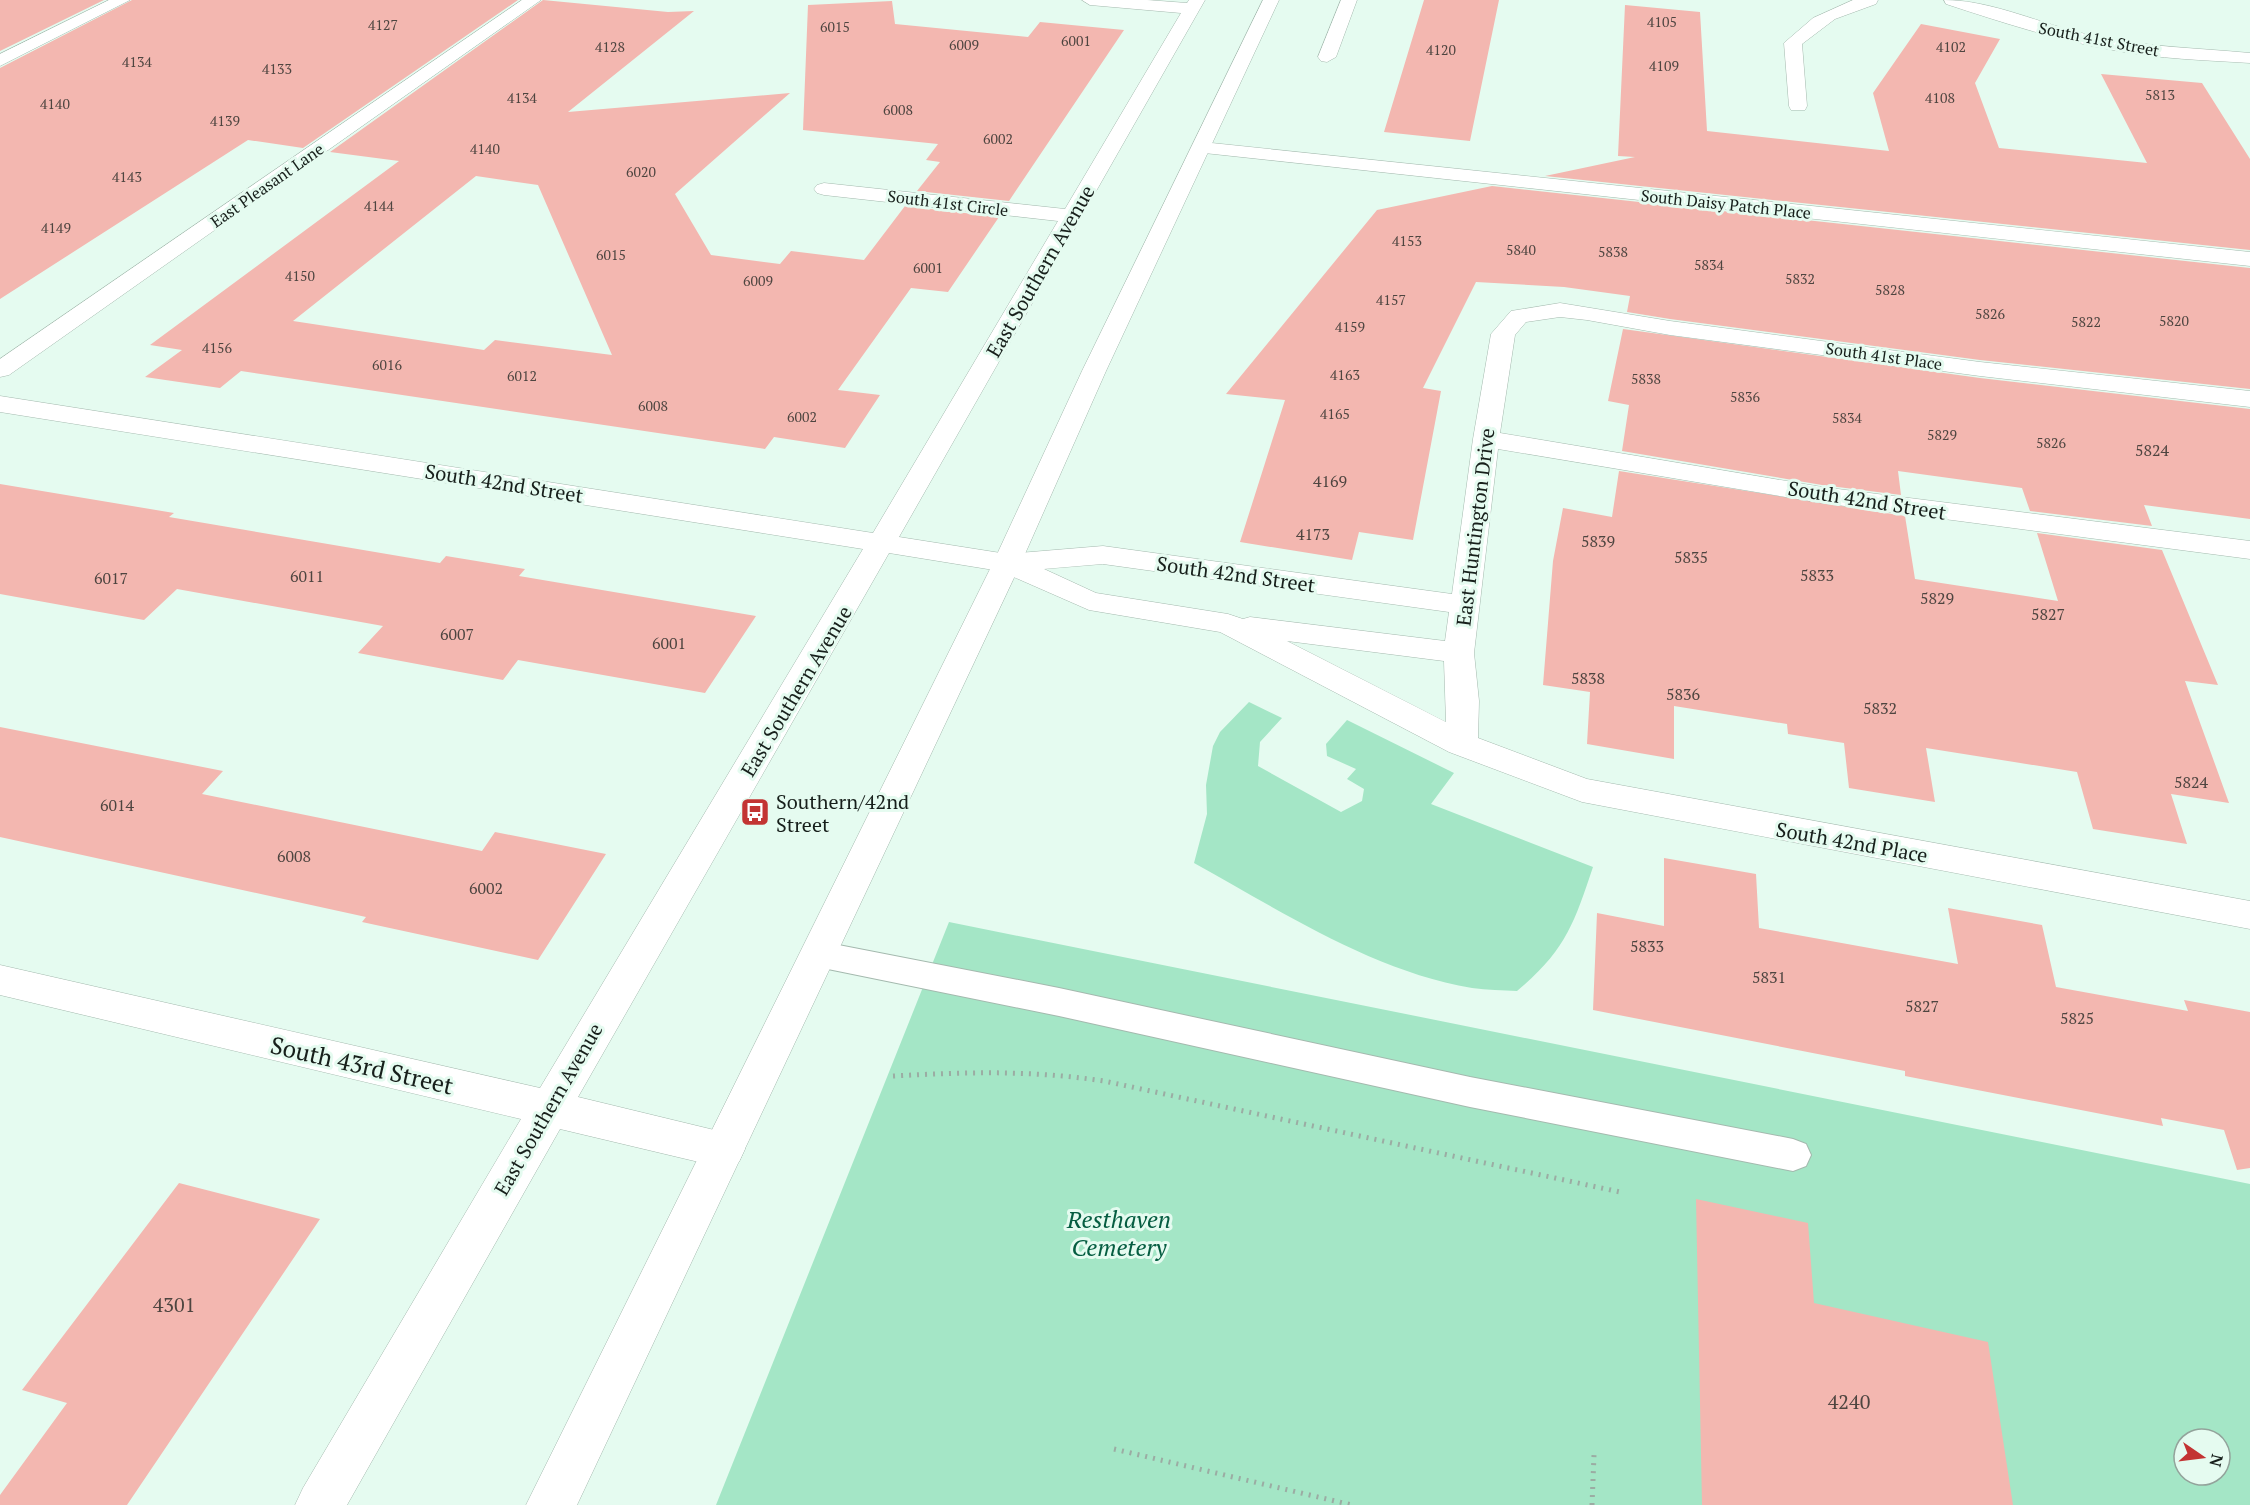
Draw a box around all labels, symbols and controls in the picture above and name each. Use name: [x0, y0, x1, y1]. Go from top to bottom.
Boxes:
house number: 4105: [1647, 12, 1677, 31]
house number: 4127: [368, 15, 398, 34]
house number: 6015: [820, 17, 850, 36]
street label: South 41st Street: [2037, 17, 2161, 61]
house number: 6001: [1061, 31, 1091, 50]
house number: 6009: [949, 35, 979, 54]
house number: 4128: [595, 37, 625, 56]
house number: 4102: [1936, 37, 1966, 56]
house number: 4120: [1426, 40, 1456, 59]
house number: 4134: [122, 52, 152, 71]
house number: 4109: [1649, 56, 1679, 75]
house number: 4133: [262, 59, 292, 78]
house number: 5813: [2145, 85, 2175, 104]
house number: 4134: [507, 88, 537, 107]
house number: 4108: [1925, 88, 1955, 107]
house number: 4140: [40, 94, 70, 113]
house number: 6008: [883, 100, 913, 119]
house number: 4139: [210, 111, 240, 130]
house number: 6002: [983, 129, 1013, 148]
street label: East Pleasant Lane: [206, 138, 328, 232]
house number: 4140: [470, 139, 500, 158]
house number: 6020: [626, 162, 656, 181]
house number: 4143: [112, 167, 142, 186]
street label: East Southern Avenue: [980, 180, 1100, 362]
street label: South Daisy Patch Place: [1640, 184, 1812, 224]
street label: South 41st Circle: [887, 185, 1009, 221]
house number: 4144: [364, 196, 394, 215]
house number: 4149: [41, 218, 71, 237]
house number: 4153: [1392, 231, 1422, 250]
house number: 5840: [1506, 240, 1536, 259]
house number: 5838: [1598, 242, 1628, 261]
house number: 6015: [596, 245, 626, 264]
house number: 5834: [1694, 255, 1724, 274]
house number: 6001: [913, 258, 943, 277]
house number: 4150: [285, 266, 315, 285]
house number: 5832: [1785, 269, 1815, 288]
house number: 6009: [743, 271, 773, 290]
house number: 5828: [1875, 280, 1905, 299]
house number: 4157: [1376, 290, 1406, 309]
house number: 5826: [1975, 304, 2005, 323]
house number: 5820: [2159, 311, 2189, 330]
house number: 5822: [2071, 312, 2101, 331]
house number: 4159: [1335, 317, 1365, 336]
street label: South 41st Place: [1824, 337, 1944, 375]
house number: 4156: [202, 338, 232, 357]
house number: 6016: [372, 355, 402, 374]
house number: 4163: [1330, 365, 1360, 384]
house number: 6012: [507, 366, 537, 385]
house number: 5838: [1631, 369, 1661, 388]
house number: 5836: [1730, 387, 1760, 406]
house number: 6008: [638, 396, 668, 415]
house number: 4165: [1320, 404, 1350, 423]
house number: 6002: [787, 407, 817, 426]
house number: 5834: [1832, 408, 1862, 427]
house number: 5829: [1927, 425, 1957, 444]
street label: East Huntington Drive: [1449, 426, 1501, 628]
house number: 5826: [2036, 433, 2066, 452]
house number: 5824: [2135, 439, 2170, 461]
street label: South 42nd Street: [423, 457, 586, 509]
house number: 4169: [1313, 470, 1347, 492]
street label: South 42nd Street: [1786, 474, 1949, 526]
house number: 4173: [1296, 523, 1330, 545]
house number: 5839: [1581, 530, 1615, 552]
house number: 5835: [1674, 546, 1708, 568]
street label: South 42nd Street: [1155, 550, 1318, 599]
house number: 5833: [1800, 564, 1834, 586]
house number: 6011: [290, 565, 324, 587]
house number: 6017: [94, 567, 128, 589]
house number: 5829: [1920, 587, 1954, 609]
street label: East Southern Avenue: [734, 601, 858, 781]
house number: 5827: [2031, 603, 2065, 625]
house number: 6007: [440, 623, 474, 645]
house number: 6001: [652, 632, 686, 654]
house number: 5838: [1571, 667, 1605, 689]
house number: 5836: [1666, 683, 1701, 705]
house number: 5832: [1863, 697, 1897, 719]
house number: 5824: [2174, 771, 2209, 793]
place label: Southern/42nd Street: [776, 788, 909, 838]
house number: 6014: [100, 794, 135, 816]
bus stop icon: Southern/42nd Street: [739, 796, 771, 828]
street label: South 42nd Place: [1774, 815, 1930, 869]
house number: 6008: [277, 845, 311, 867]
house number: 6002: [469, 877, 503, 899]
house number: 5833: [1630, 935, 1664, 957]
house number: 5831: [1752, 966, 1786, 988]
house number: 5827: [1905, 995, 1939, 1017]
house number: 5825: [2060, 1007, 2094, 1029]
street label: East Southern Avenue: [488, 1018, 608, 1200]
street label: South 43rd Street: [267, 1028, 457, 1102]
park label: Resthaven Cemetery: [1066, 1203, 1171, 1263]
house number: 4301: [153, 1291, 195, 1318]
house number: 4240: [1828, 1388, 1870, 1415]
north arrow: [2172, 1427, 2232, 1487]
text: N: [2204, 1452, 2229, 1469]

